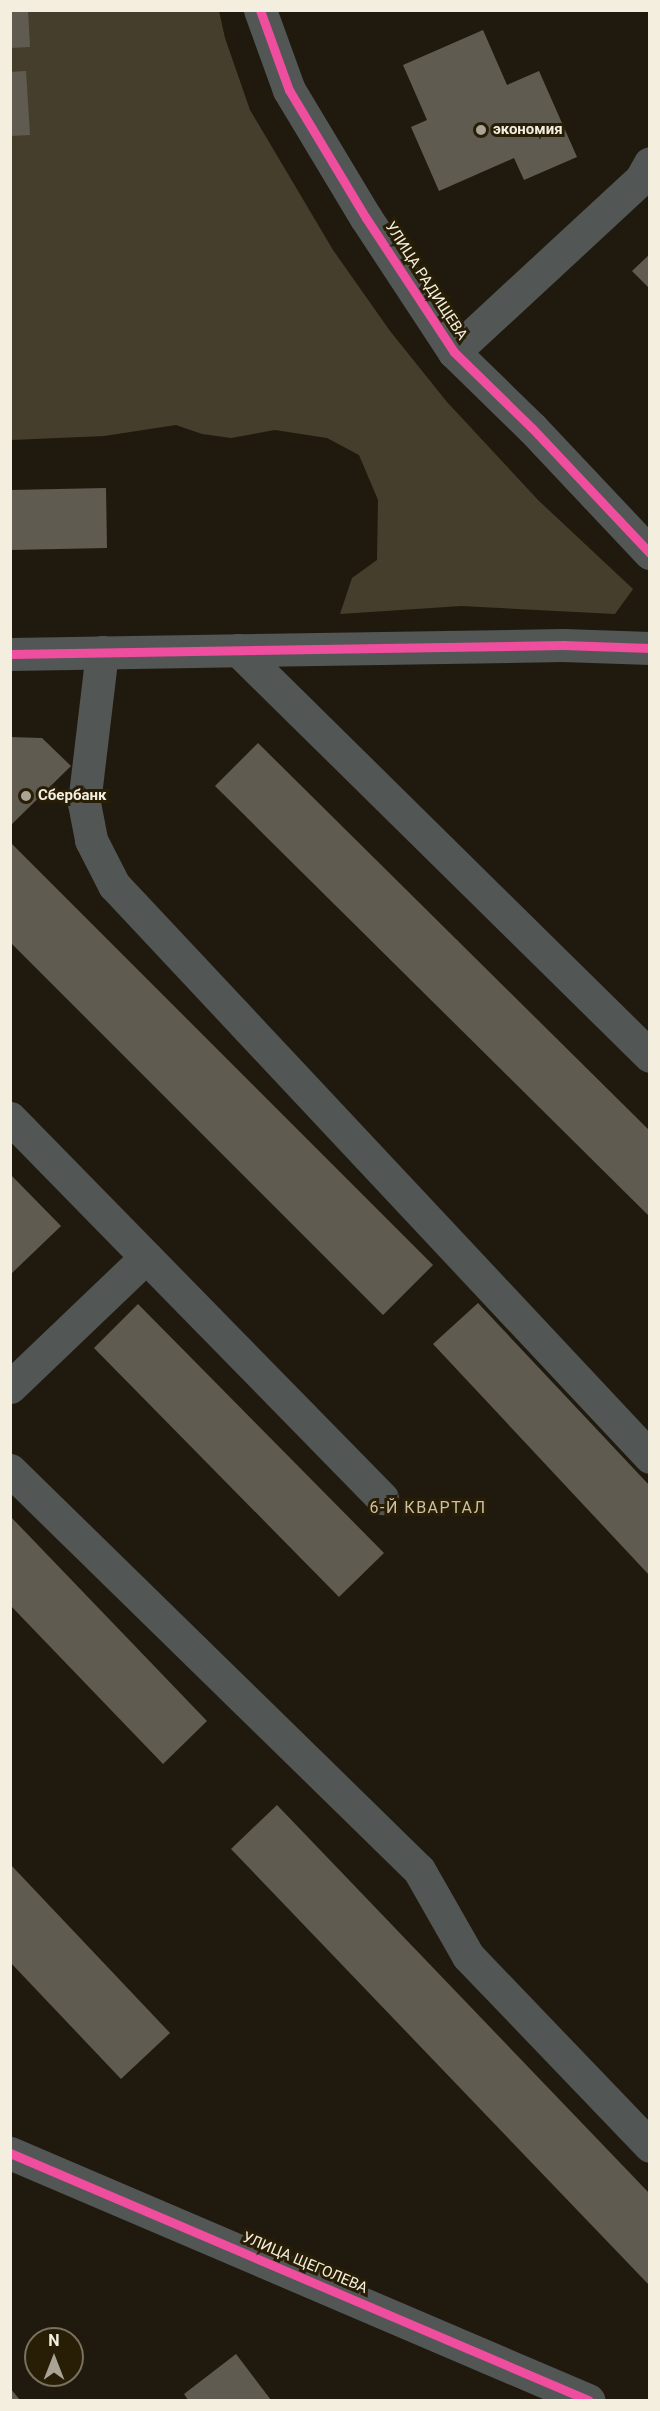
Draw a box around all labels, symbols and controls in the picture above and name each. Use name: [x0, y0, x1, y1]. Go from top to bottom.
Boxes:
place label: экономия: [493, 121, 563, 139]
marker: экономия: [474, 123, 488, 137]
street label: УЛИЦА РАДИЩЕВА: [381, 218, 471, 344]
place label: Сбербанк: [38, 787, 106, 805]
marker: Сбербанк: [19, 789, 33, 803]
district label: 6-Й КВАРТАЛ: [370, 1498, 486, 1518]
street label: УЛИЦА ЩЕГОЛЕВА: [240, 2228, 370, 2298]
north arrow: [24, 2327, 84, 2387]
text: N: [48, 2331, 60, 2350]

